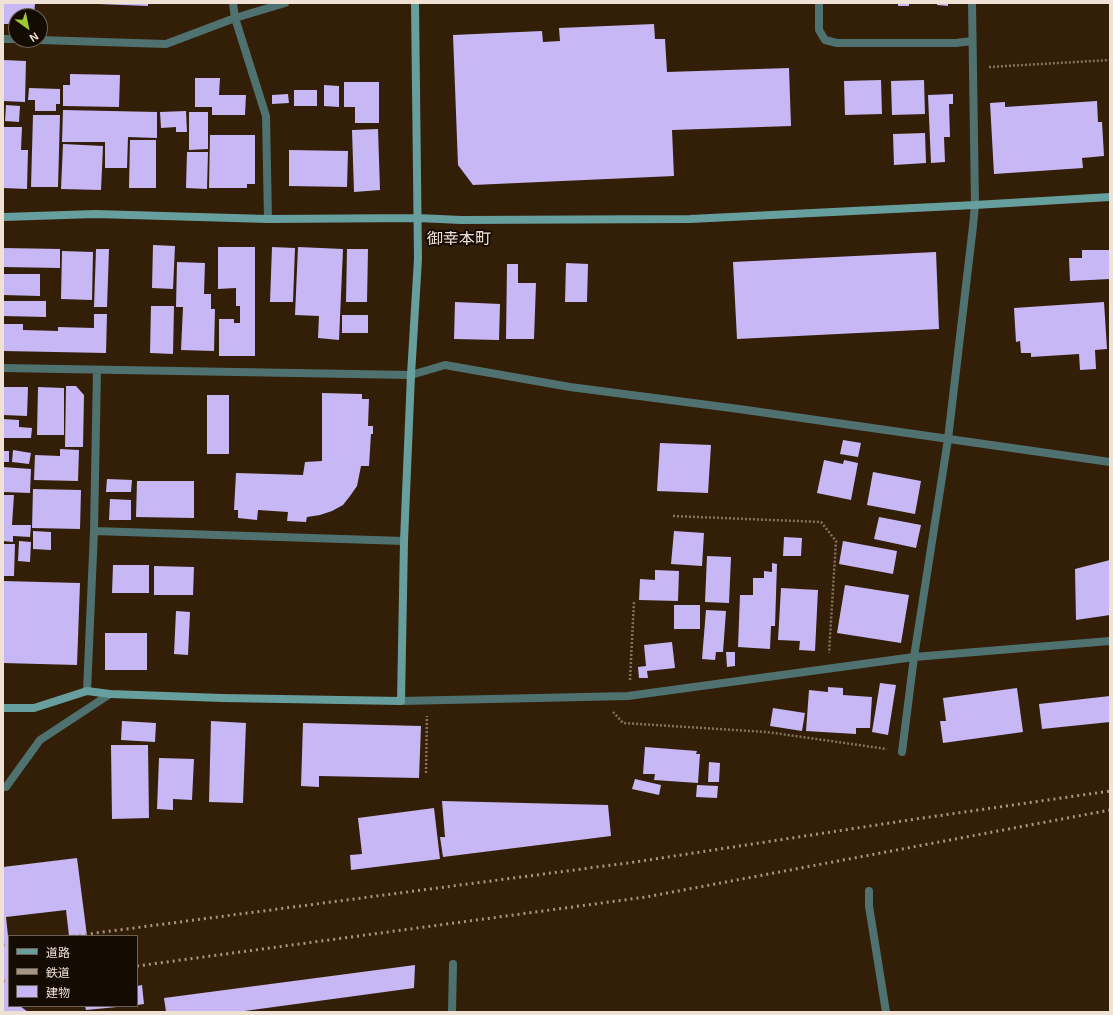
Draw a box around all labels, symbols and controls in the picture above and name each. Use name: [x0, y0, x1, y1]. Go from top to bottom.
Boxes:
north arrow: [8, 8, 48, 48]
text: N: [27, 30, 41, 44]
district label: 御幸本町: [427, 230, 491, 250]
legend: [8, 935, 138, 1007]
text: 道路: [46, 946, 70, 960]
text: 鉄道: [46, 966, 70, 980]
text: 建物: [46, 986, 70, 1000]

